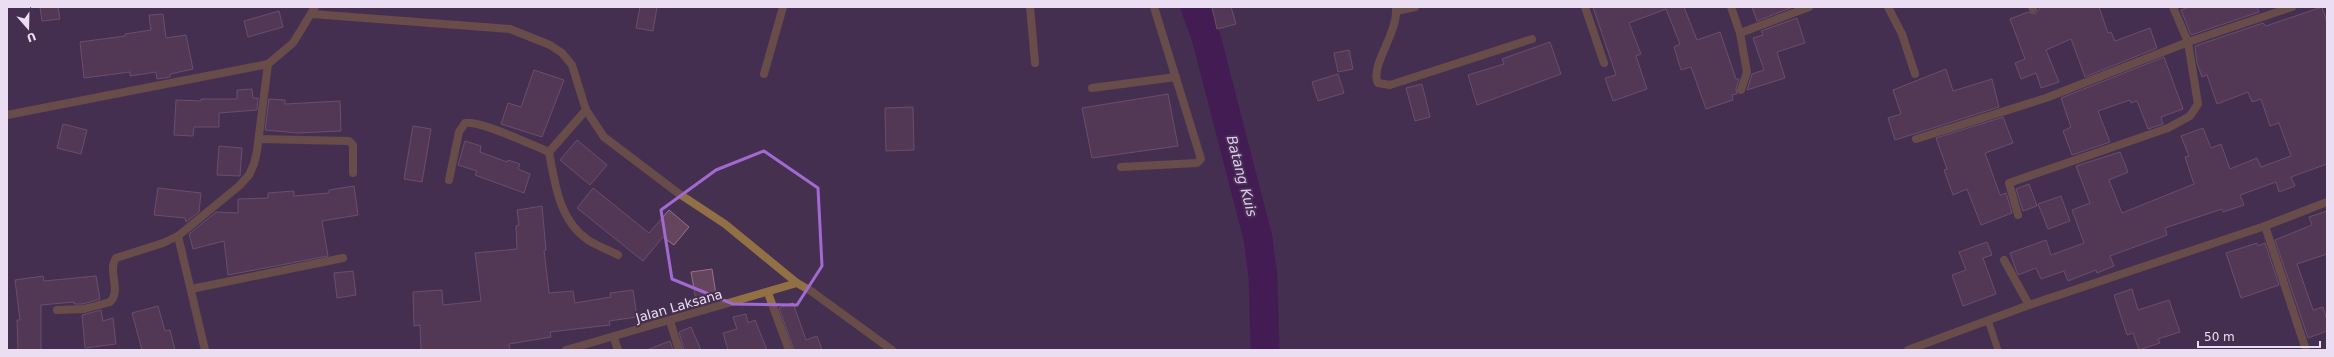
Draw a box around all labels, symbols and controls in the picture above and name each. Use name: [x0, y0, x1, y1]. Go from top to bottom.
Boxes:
north arrow: [8, 8, 48, 48]
text: U: [25, 29, 38, 45]
water label: Batang Kuis: [1223, 134, 1261, 218]
street label: Jalan Laksana: [633, 286, 724, 326]
scale bar: [2198, 323, 2320, 349]
text: 50 m: [2204, 330, 2235, 344]

